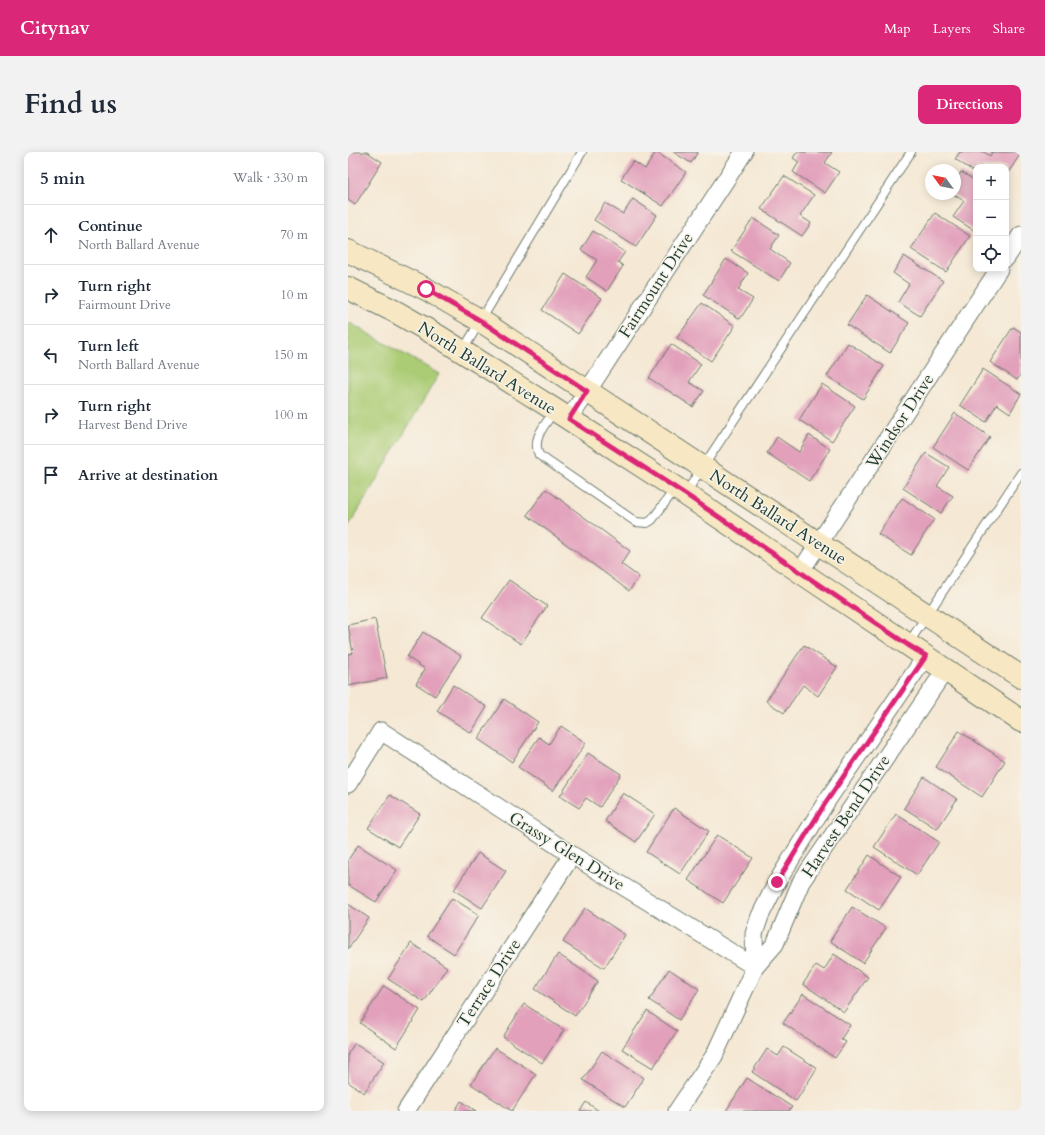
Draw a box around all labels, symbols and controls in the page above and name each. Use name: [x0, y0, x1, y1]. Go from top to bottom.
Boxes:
text: Citynav: [20, 15, 90, 41]
text: Map: [884, 19, 911, 38]
text: Layers: [933, 19, 971, 38]
text: Share: [993, 19, 1025, 38]
text: Find us: [24, 85, 117, 123]
button: Directions: [918, 85, 1021, 124]
north arrow: [925, 164, 961, 200]
map controls: [973, 164, 1009, 272]
button: +: [973, 164, 1009, 200]
text: 5 min: [40, 167, 85, 190]
text: Walk · 330 m: [233, 169, 308, 187]
button: −: [973, 200, 1009, 236]
text: Continue: [78, 216, 143, 236]
icon: ahead: [40, 224, 62, 246]
text: 70 m: [280, 226, 308, 244]
street label: Fairmount Drive: [613, 228, 699, 342]
text: North Ballard Avenue: [78, 236, 200, 254]
button: locate: [973, 236, 1009, 272]
text: Turn right: [78, 276, 151, 296]
route start: [417, 280, 435, 298]
icon: right: [40, 284, 62, 306]
text: 10 m: [280, 286, 308, 304]
text: Fairmount Drive: [78, 296, 171, 314]
street label: North Ballard Avenue: [413, 316, 561, 420]
text: Turn left: [78, 336, 139, 356]
icon: left: [40, 344, 62, 366]
text: 150 m: [274, 346, 308, 364]
text: North Ballard Avenue: [78, 356, 200, 374]
street label: Windsor Drive: [860, 369, 939, 474]
text: Turn right: [78, 396, 151, 416]
icon: right: [40, 404, 62, 426]
text: 100 m: [274, 406, 308, 424]
text: Harvest Bend Drive: [78, 416, 188, 434]
icon: arrive: [40, 464, 62, 486]
street label: North Ballard Avenue: [705, 464, 851, 570]
text: Arrive at destination: [78, 465, 218, 485]
street label: Harvest Bend Drive: [796, 750, 896, 882]
street label: Grassy Glen Drive: [505, 806, 629, 896]
route end: [768, 873, 786, 891]
street label: Terrace Drive: [452, 934, 526, 1032]

